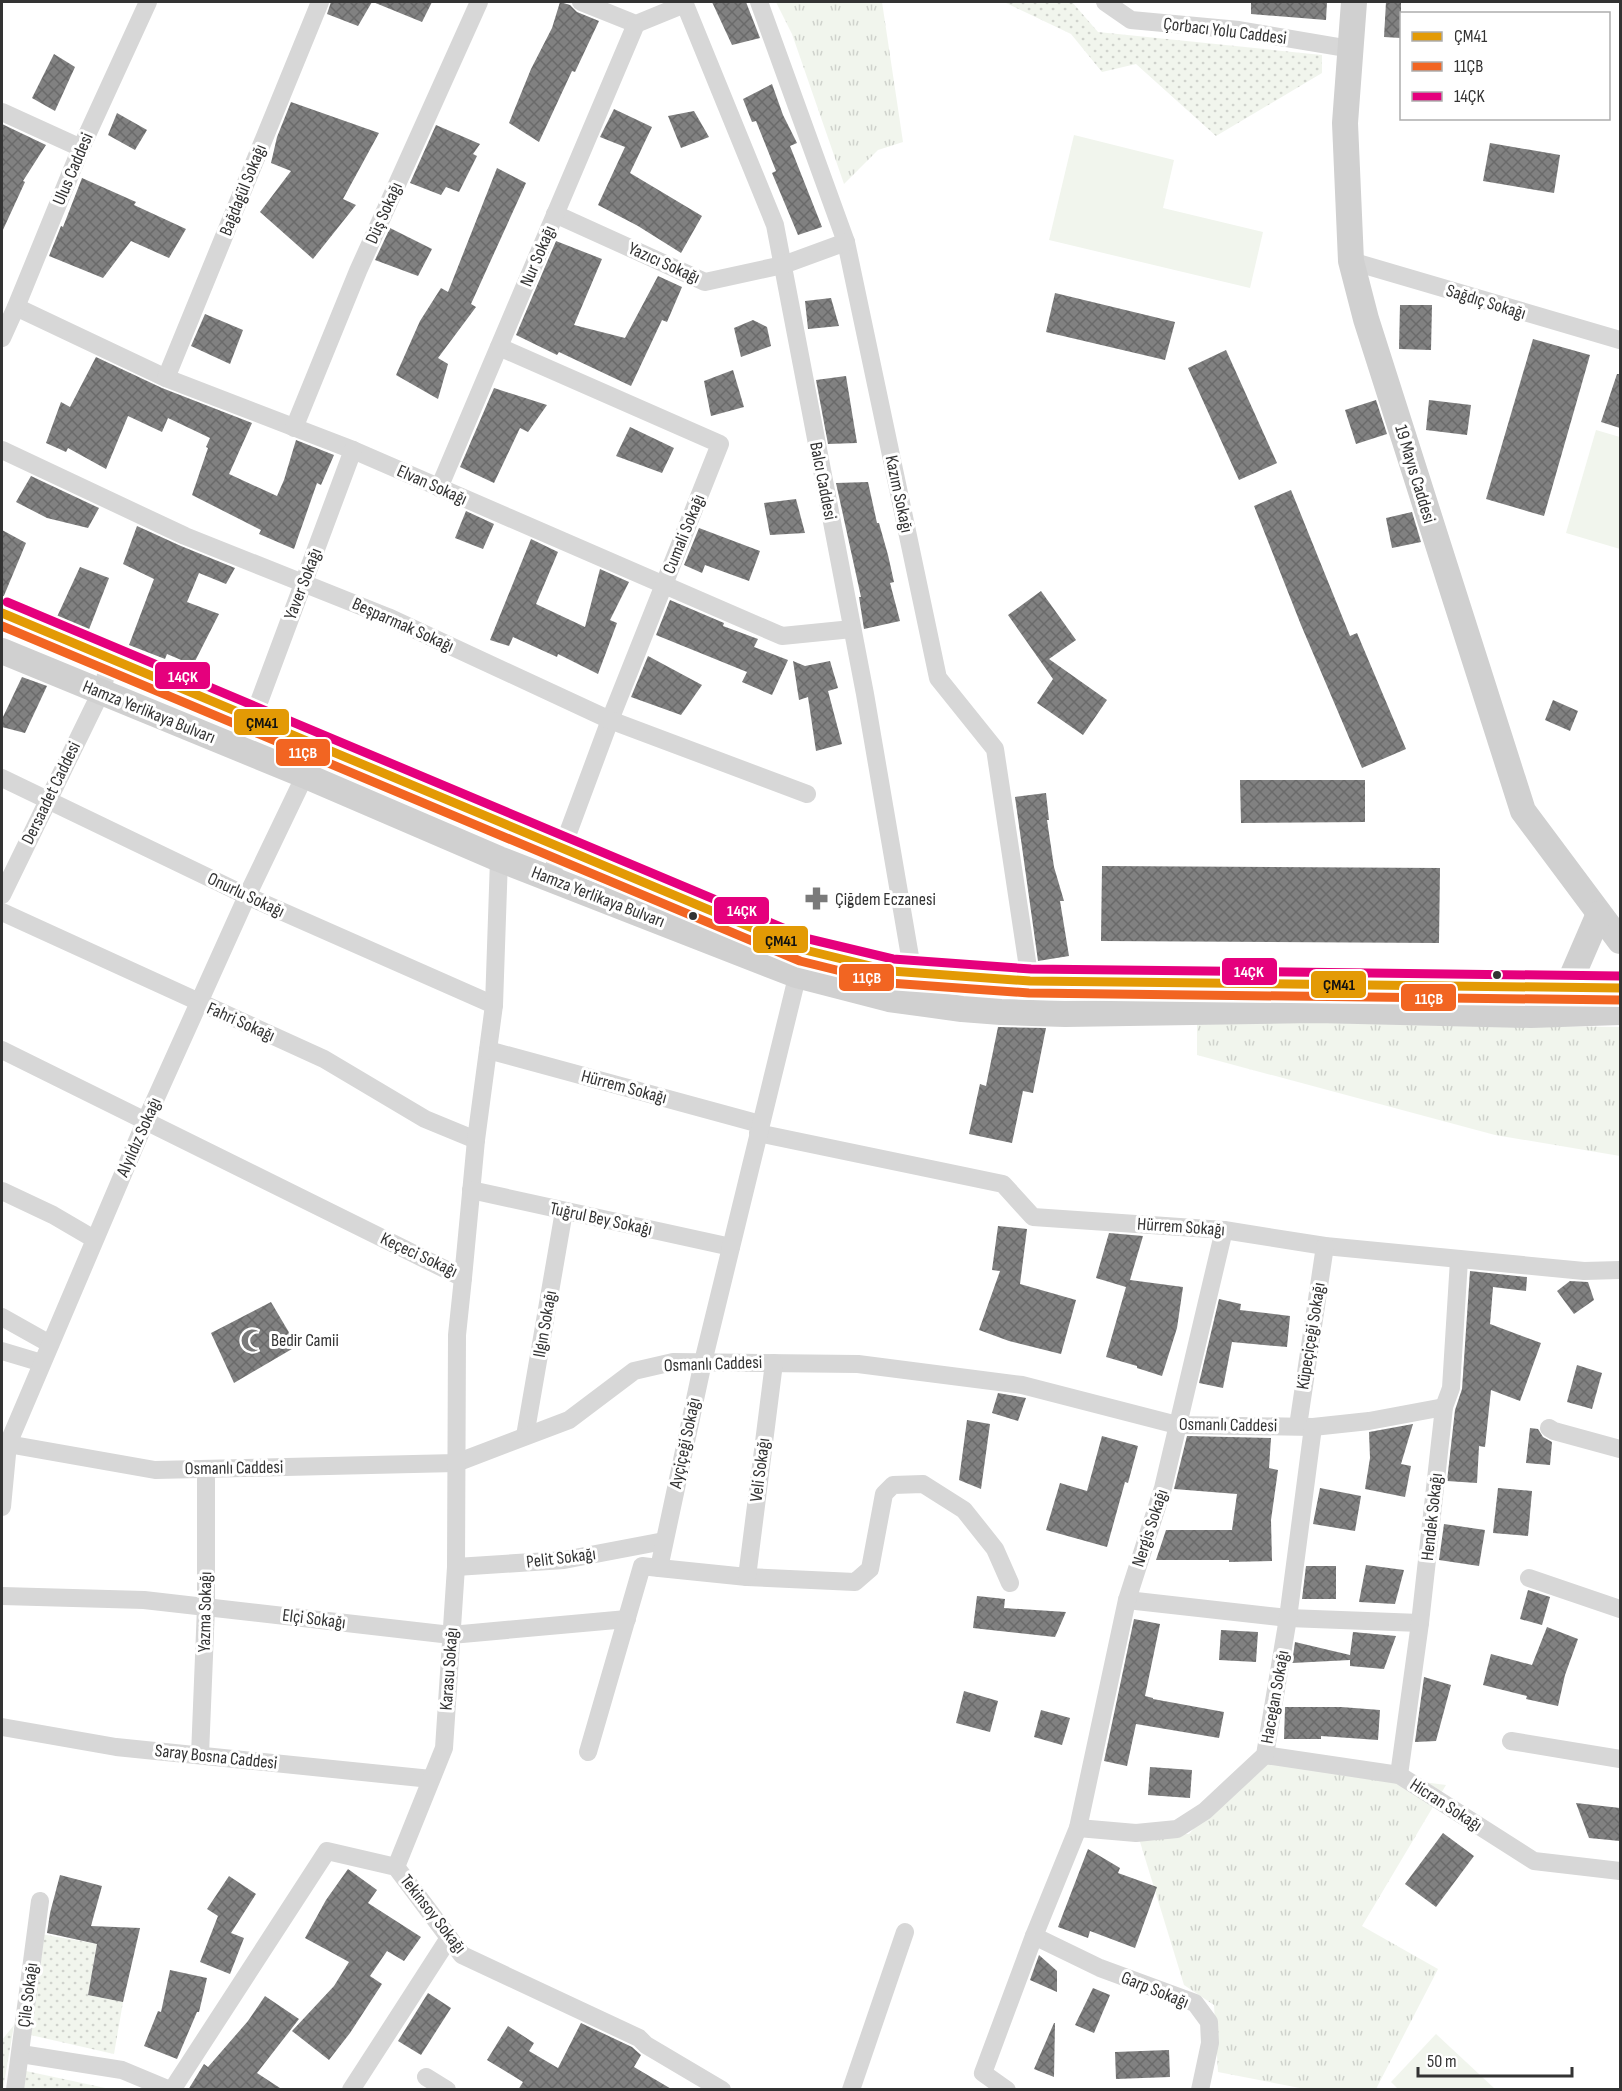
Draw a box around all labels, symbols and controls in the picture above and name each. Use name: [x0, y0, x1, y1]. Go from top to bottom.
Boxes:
legend: [1400, 12, 1610, 120]
street label: Çorbacı Yolu Caddesi: [1162, 13, 1288, 49]
text: ÇM41: [1454, 26, 1488, 47]
text: 11ÇB: [1454, 56, 1483, 77]
text: 14ÇK: [1454, 86, 1486, 107]
street label: Ulus Caddesi: [48, 130, 98, 208]
street label: Bağdagül Sokağı: [215, 141, 271, 239]
street label: Düş Sokağı: [361, 179, 407, 247]
street label: Nur Sokağı: [516, 222, 560, 290]
street label: Yazıcı Sokağı: [625, 238, 703, 288]
street label: Sağdıç Sokağı: [1444, 280, 1528, 324]
street label: 19 Mayıs Caddesi: [1390, 422, 1440, 526]
street label: Balcı Caddesi: [805, 440, 841, 522]
street label: Kazım Sokağı: [881, 453, 917, 535]
street label: Elvan Sokağı: [394, 460, 470, 510]
street label: Cumali Sokağı: [659, 491, 709, 577]
street label: Yaver Sokağı: [280, 545, 326, 623]
street label: Beşparmak Sokağı: [349, 593, 457, 657]
line badge: 14ÇK: [154, 661, 211, 690]
text: 14ÇK: [168, 668, 198, 687]
street label: Hamza Yerlikaya Bulvarı: [80, 676, 218, 748]
line badge: ÇM41: [233, 708, 290, 736]
text: ÇM41: [246, 714, 279, 733]
street label: Dersaadet Caddesi: [17, 738, 85, 848]
line badge: 11ÇB: [275, 738, 331, 767]
text: 11ÇB: [289, 744, 318, 763]
street label: Hamza Yerlikaya Bulvarı: [528, 862, 668, 932]
street label: Onurlu Sokağı: [204, 868, 288, 922]
pharmacy icon: Çiğdem Eczanesi: [804, 886, 830, 912]
place label: Çiğdem Eczanesi: [835, 889, 936, 910]
line badge: 14ÇK: [713, 896, 770, 925]
text: 14ÇK: [727, 902, 757, 921]
unlabelled marker: [687, 910, 699, 922]
line badge: ÇM41: [752, 925, 809, 954]
text: ÇM41: [765, 932, 798, 951]
line badge: 14ÇK: [1221, 957, 1278, 986]
line badge: 11ÇB: [838, 963, 895, 992]
text: 14ÇK: [1234, 963, 1264, 982]
text: 11ÇB: [853, 969, 882, 988]
unlabelled marker: [1491, 969, 1503, 981]
line badge: ÇM41: [1310, 970, 1367, 999]
text: ÇM41: [1323, 976, 1356, 995]
line badge: 11ÇB: [1400, 983, 1457, 1012]
text: 11ÇB: [1415, 990, 1444, 1009]
street label: Fahri Sokağı: [204, 998, 278, 1046]
street label: Hürrem Sokağı: [579, 1065, 669, 1109]
street label: Alyıldız Sokağı: [112, 1094, 166, 1181]
street label: Tuğrul Bey Sokağı: [548, 1198, 654, 1240]
street label: Hürrem Sokağı: [1136, 1213, 1226, 1241]
street label: Keçeci Sokağı: [377, 1228, 461, 1282]
street label: Küpeçiçeği Sokağı: [1292, 1281, 1330, 1391]
street label: Ilgın Sokağı: [529, 1289, 561, 1359]
mosque icon: Bedir Camii: [240, 1327, 266, 1353]
place label: Bedir Camii: [271, 1330, 339, 1351]
street label: Osmanlı Caddesi: [663, 1352, 763, 1376]
street label: Ayçiçeği Sokağı: [665, 1396, 705, 1491]
street label: Osmanlı Caddesi: [1179, 1414, 1277, 1436]
street label: Veli Sokağı: [746, 1437, 774, 1503]
street label: Osmanlı Caddesi: [185, 1457, 283, 1479]
street label: Hendek Sokağı: [1417, 1472, 1447, 1562]
street label: Nergis Sokağı: [1128, 1486, 1172, 1570]
street label: Pelit Sokağı: [525, 1543, 597, 1573]
street label: Yazma Sokağı: [194, 1571, 216, 1653]
street label: Elçi Sokağı: [281, 1605, 347, 1633]
street label: Karasu Sokağı: [436, 1627, 462, 1711]
street label: Hacegan Sokağı: [1256, 1649, 1294, 1745]
street label: Saray Bosna Caddesi: [154, 1740, 278, 1774]
street label: Hicran Sokağı: [1406, 1774, 1486, 1836]
street label: Tekinsoy Sokağı: [396, 1870, 470, 1958]
street label: Çile Sokağı: [14, 1961, 42, 2029]
street label: Garp Sokağı: [1118, 1967, 1192, 2013]
scale bar: [1418, 2040, 1572, 2078]
text: 50 m: [1427, 2051, 1457, 2072]

